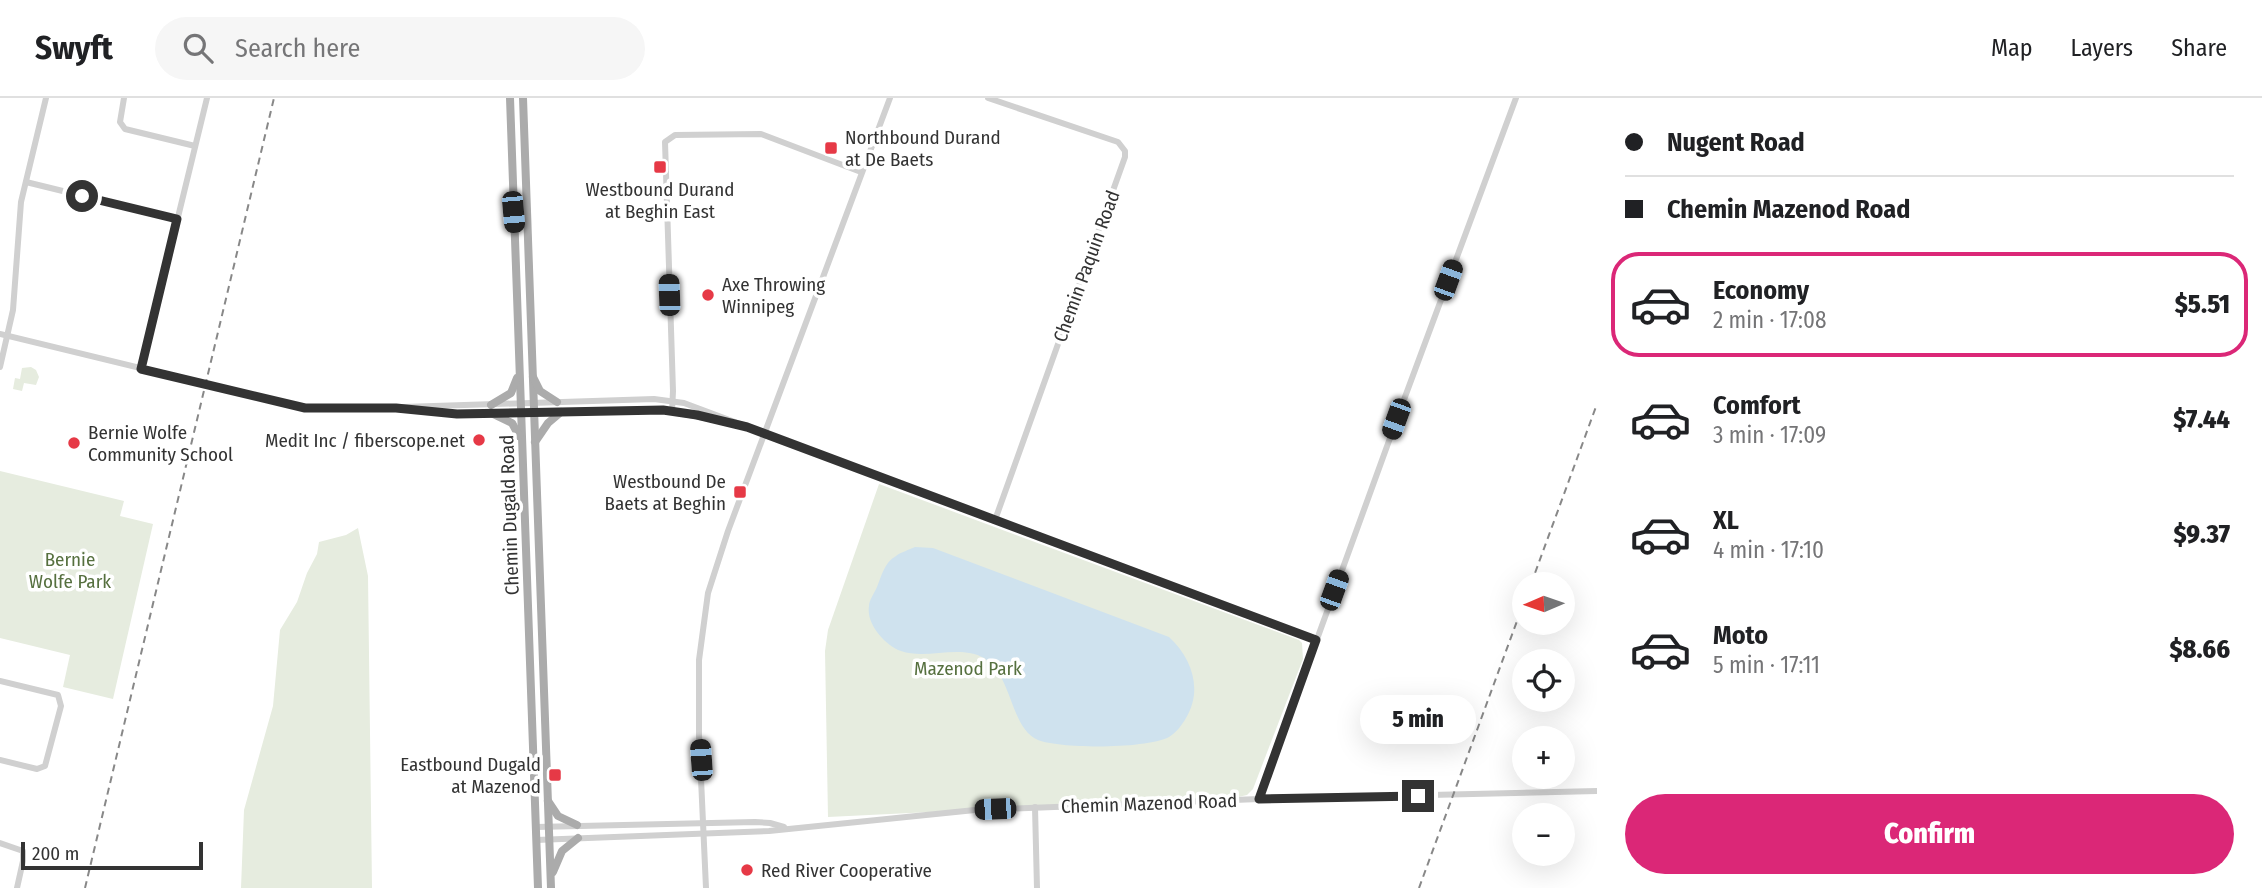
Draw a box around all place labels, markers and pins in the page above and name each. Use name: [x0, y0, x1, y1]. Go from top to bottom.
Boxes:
place label: Northbound Durand at De Baets: [845, 126, 1001, 171]
marker: Northbound Durand at De Baets: [823, 140, 839, 156]
marker: Westbound Durand at Beghin East: [652, 159, 668, 175]
place label: Westbound Durand at Beghin East: [586, 178, 734, 223]
place label: Axe Throwing Winnipeg: [722, 273, 825, 318]
marker: Axe Throwing Winnipeg: [700, 287, 716, 303]
place label: Bernie Wolfe Community School: [88, 421, 233, 466]
place label: Medit Inc / fiberscope.net: [265, 429, 466, 452]
marker: Medit Inc / fiberscope.net: [471, 432, 487, 448]
marker: Bernie Wolfe Community School: [66, 435, 82, 451]
place label: Westbound De Baets at Beghin: [605, 470, 726, 515]
marker: Westbound De Baets at Beghin: [732, 484, 748, 500]
place label: Eastbound Dugald at Mazenod: [400, 753, 541, 798]
marker: Eastbound Dugald at Mazenod: [547, 767, 563, 783]
place label: Red River Cooperative: [761, 859, 932, 882]
marker: Red River Cooperative: [739, 862, 755, 878]

